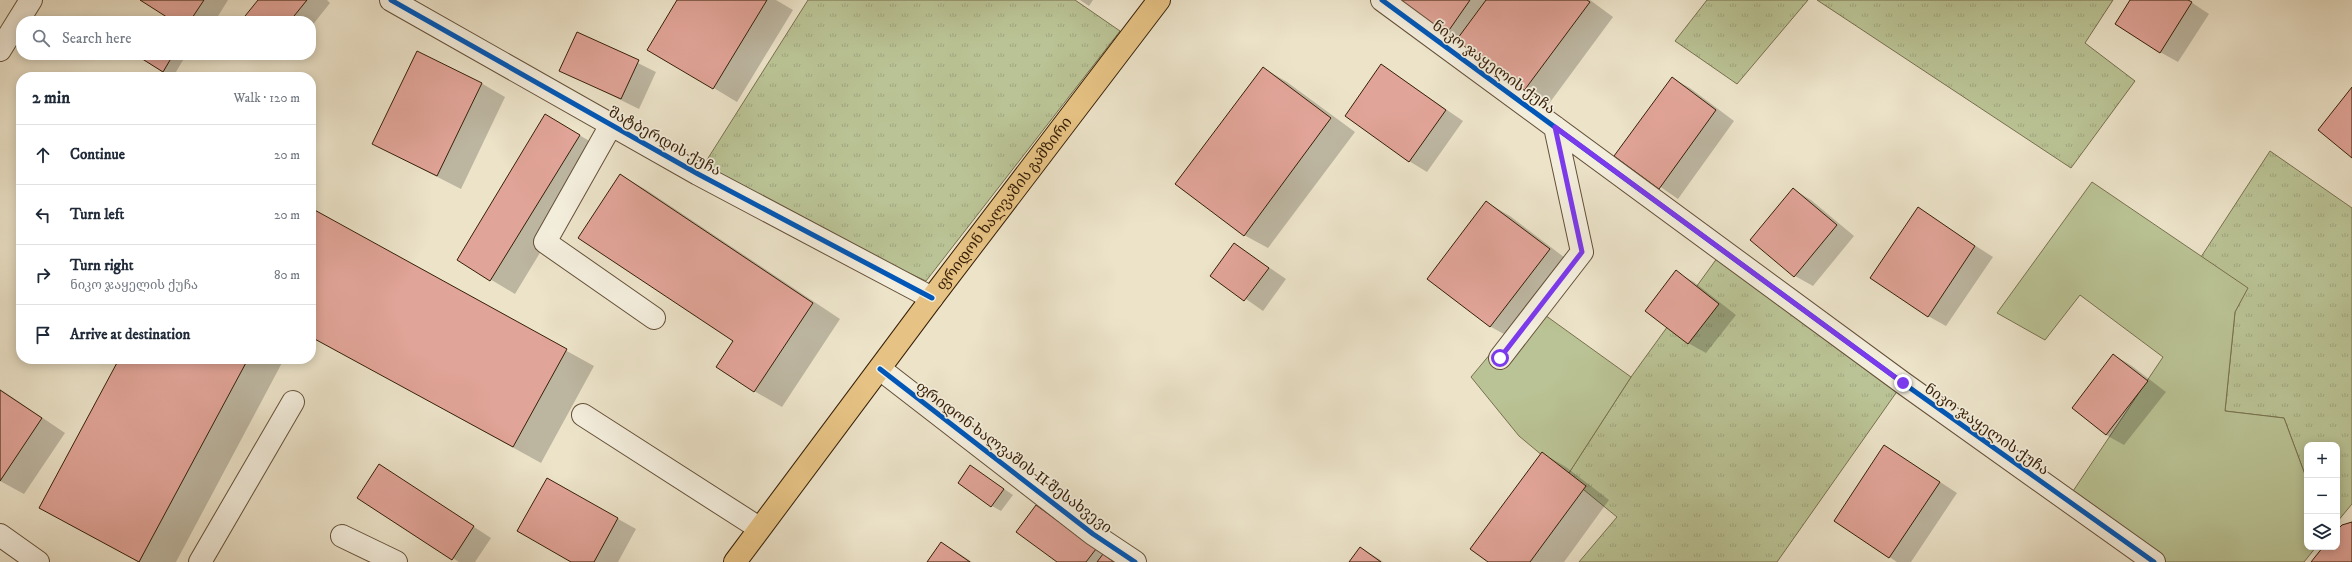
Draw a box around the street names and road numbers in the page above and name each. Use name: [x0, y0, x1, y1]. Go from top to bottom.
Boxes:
street label: ნიკო ჯაყელის ქუჩა: [1428, 16, 1559, 119]
street label: შატბერდის ქუჩა: [605, 103, 724, 180]
street label: ფრიდონ ხალვაშის გამზირი: [932, 113, 1076, 295]
street label: ფრიდონ ხალვაშის II შესახვევი: [912, 377, 1116, 538]
street label: ნიკო ჯაყელის ქუჩა: [1921, 379, 2053, 480]

